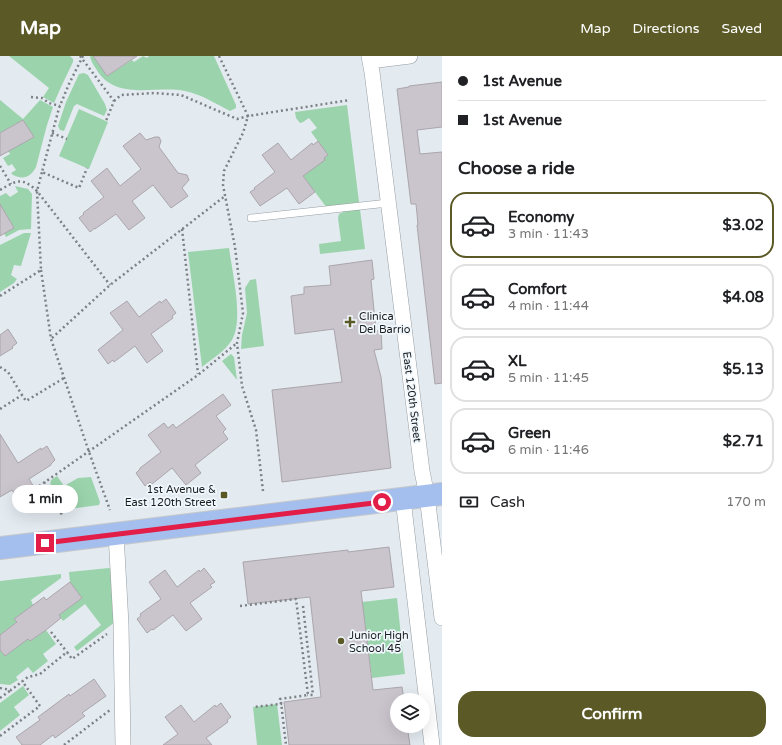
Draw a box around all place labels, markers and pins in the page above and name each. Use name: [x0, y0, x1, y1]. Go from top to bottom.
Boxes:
place label: Clinica Del Barrio: [359, 310, 411, 336]
marker: Clinica Del Barrio: [344, 316, 356, 328]
place label: 1st Avenue & East 120th Street: [125, 483, 216, 509]
marker: 1st Avenue & East 120th Street: [219, 490, 229, 500]
place label: Junior High School 45: [349, 629, 409, 655]
marker: Junior High School 45: [336, 636, 346, 646]

